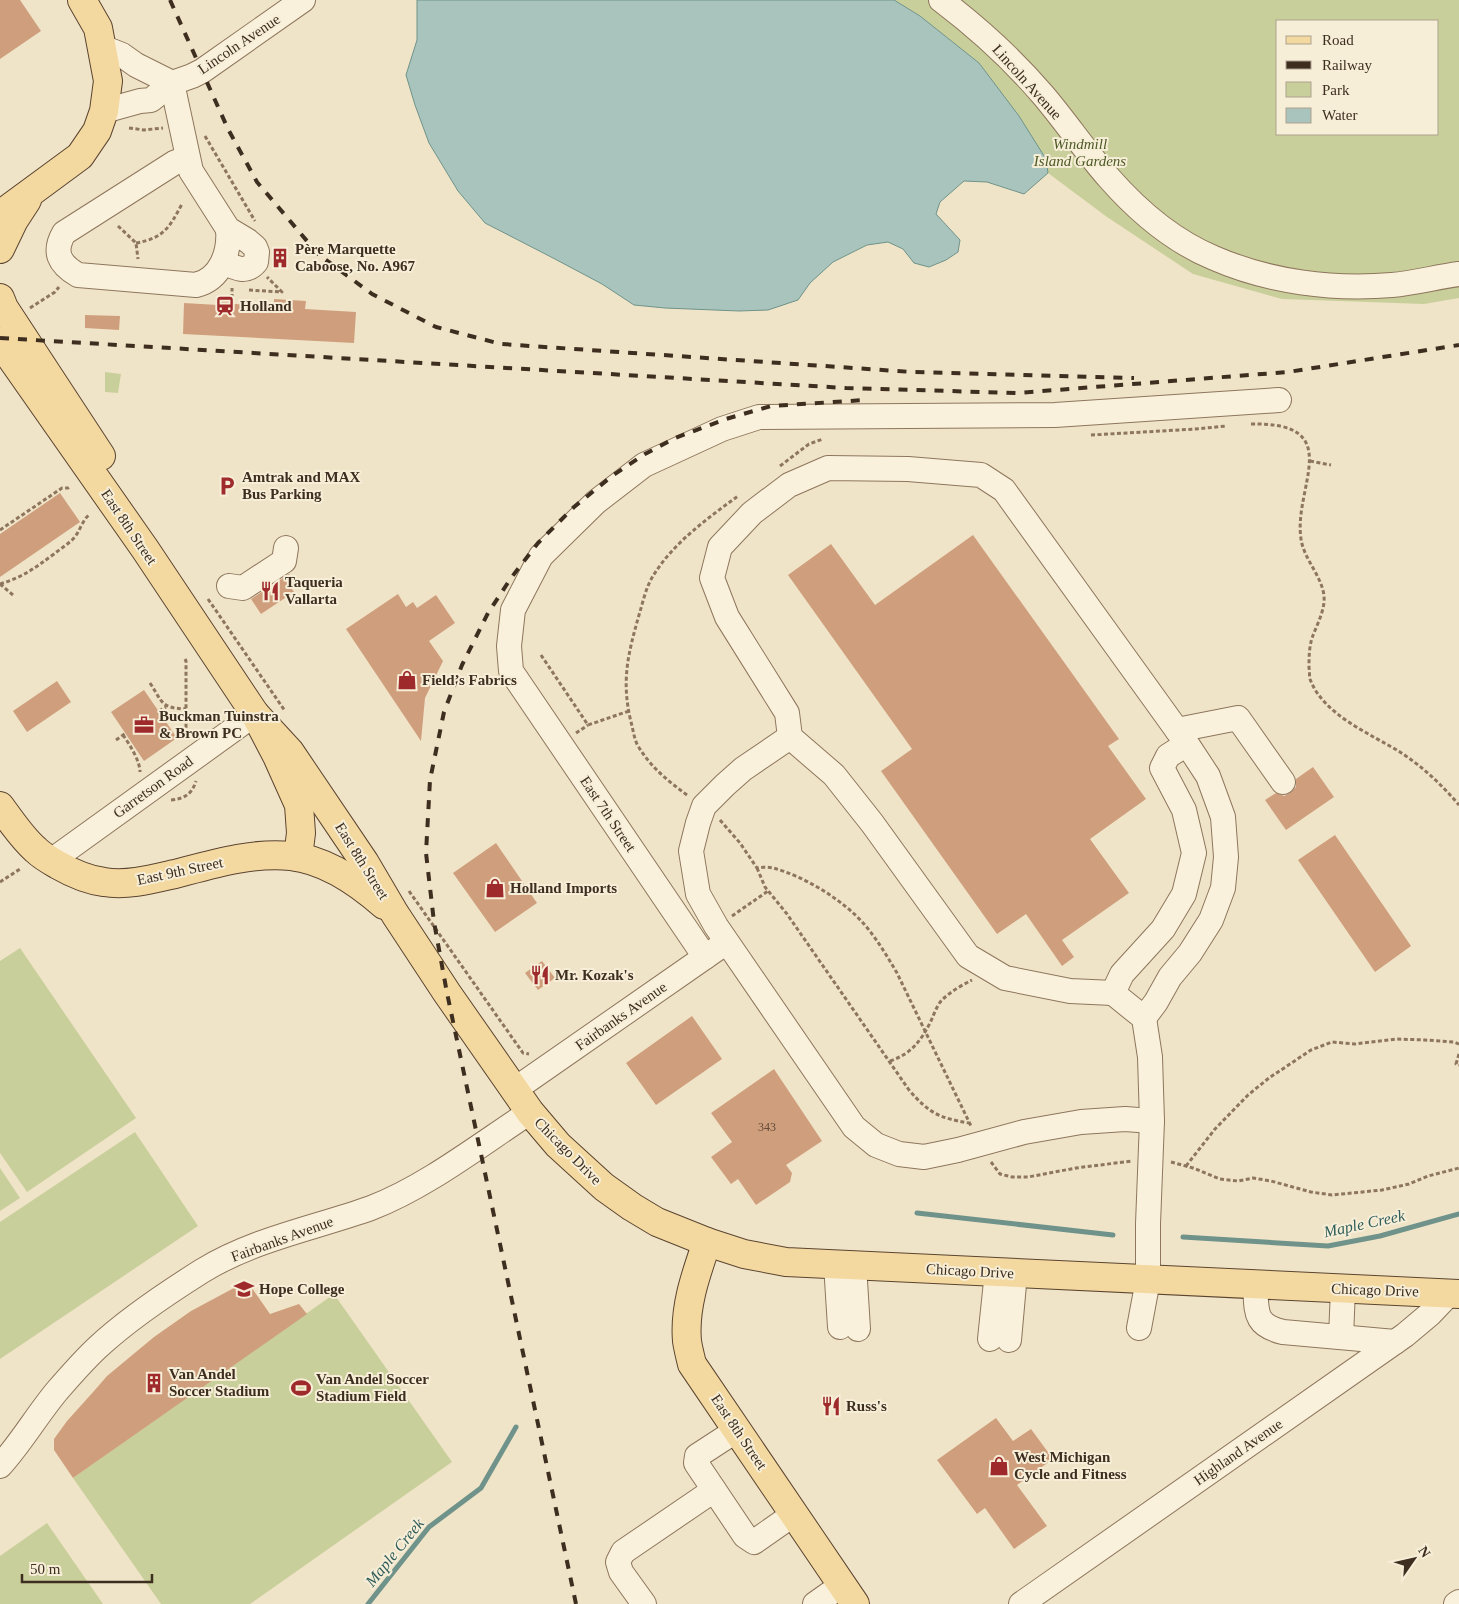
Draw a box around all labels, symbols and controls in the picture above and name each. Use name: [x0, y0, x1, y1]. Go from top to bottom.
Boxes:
street label: Lincoln Avenue: [195, 11, 283, 77]
legend: [1276, 20, 1439, 135]
text: Road: [1322, 32, 1354, 48]
street label: Lincoln Avenue: [989, 41, 1065, 123]
text: Railway: [1322, 57, 1372, 73]
text: Park: [1322, 82, 1350, 98]
text: Water: [1322, 107, 1357, 123]
park label: Windmill Island Gardens: [1033, 136, 1126, 169]
place label: Père Marquette Caboose, No. A967: [295, 241, 416, 274]
building icon: Père Marquette Caboose, No. A967: [269, 247, 291, 269]
station icon: Holland: [214, 295, 236, 317]
place label: Holland: [240, 298, 292, 314]
place label: Amtrak and MAX Bus Parking: [242, 469, 360, 502]
parking icon: Amtrak and MAX Bus Parking: [216, 475, 238, 497]
street label: East 8th Street: [98, 486, 161, 568]
place label: Taqueria Vallarta: [285, 574, 343, 607]
restaurant icon: Taqueria Vallarta: [259, 580, 281, 602]
shop icon: Field’s Fabrics: [396, 669, 418, 691]
place label: Field’s Fabrics: [422, 672, 517, 688]
place label: Buckman Tuinstra & Brown PC: [159, 708, 279, 741]
office icon: Buckman Tuinstra & Brown PC: [133, 714, 155, 736]
street label: Garretson Road: [110, 752, 196, 821]
street label: East 7th Street: [577, 773, 640, 855]
street label: East 8th Street: [332, 820, 392, 903]
street label: East 9th Street: [136, 854, 225, 888]
shop icon: Holland Imports: [484, 877, 506, 899]
place label: Holland Imports: [510, 880, 617, 896]
restaurant icon: Mr. Kozak's: [529, 964, 551, 986]
place label: Mr. Kozak's: [555, 967, 634, 983]
street label: Fairbanks Avenue: [572, 978, 670, 1053]
street label: Chicago Drive: [531, 1114, 605, 1188]
house number: 343: [758, 1120, 776, 1134]
water label: Maple Creek: [1321, 1206, 1407, 1242]
street label: Fairbanks Avenue: [229, 1213, 336, 1265]
street label: Chicago Drive: [926, 1261, 1015, 1281]
school or university icon: Hope College: [233, 1278, 255, 1300]
street label: Chicago Drive: [1331, 1280, 1420, 1300]
place label: Hope College: [259, 1281, 345, 1297]
place label: Van Andel Soccer Stadium: [169, 1366, 270, 1399]
place label: Van Andel Soccer Stadium Field: [316, 1371, 429, 1404]
building icon: Van Andel Soccer Stadium: [143, 1372, 165, 1394]
sports icon: Van Andel Soccer Stadium Field: [290, 1377, 312, 1399]
street label: East 8th Street: [708, 1391, 771, 1473]
restaurant icon: Russ's: [820, 1395, 842, 1417]
place label: Russ's: [846, 1398, 887, 1414]
street label: Highland Avenue: [1191, 1415, 1286, 1488]
place label: West Michigan Cycle and Fitness: [1014, 1449, 1127, 1482]
shop icon: West Michigan Cycle and Fitness: [988, 1455, 1010, 1477]
water label: Maple Creek: [361, 1514, 428, 1591]
north arrow: [1389, 1534, 1439, 1584]
text: N: [1415, 1544, 1433, 1560]
scale bar: [22, 1552, 152, 1584]
text: 50 m: [30, 1561, 61, 1577]

